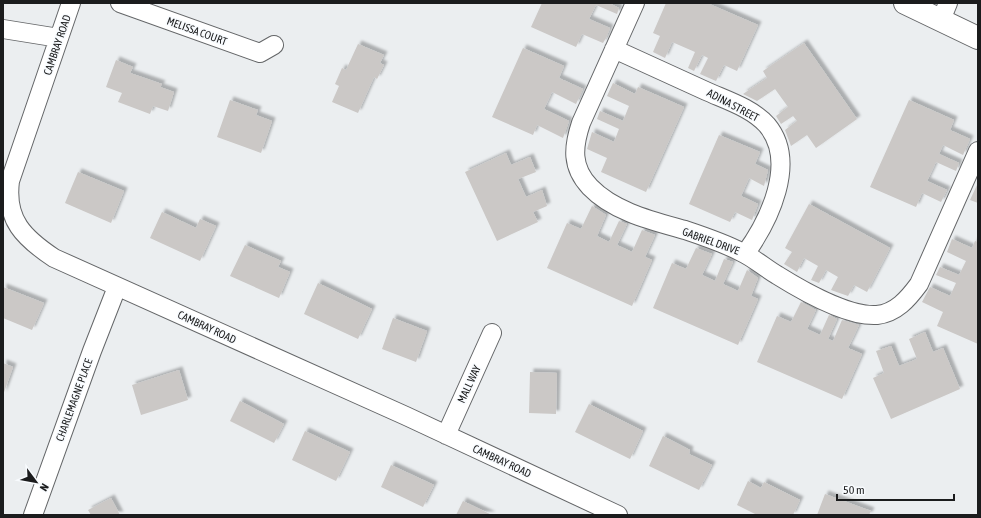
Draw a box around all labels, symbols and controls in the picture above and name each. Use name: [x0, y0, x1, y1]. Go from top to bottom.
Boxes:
street label: CAMBRAY ROAD: [41, 13, 73, 77]
street label: MELISSA COURT: [165, 15, 229, 48]
street label: ADINA STREET: [705, 86, 761, 124]
street label: GABRIEL DRIVE: [681, 225, 741, 257]
street label: CAMBRAY ROAD: [176, 308, 238, 346]
street label: CHARLEMAGNE PLACE: [53, 357, 95, 443]
street label: MALL WAY: [455, 363, 483, 405]
street label: CAMBRAY ROAD: [471, 442, 533, 480]
north arrow: [16, 462, 56, 502]
scale bar: [837, 476, 954, 502]
text: N: [38, 481, 51, 493]
text: 50 m: [843, 483, 865, 497]

